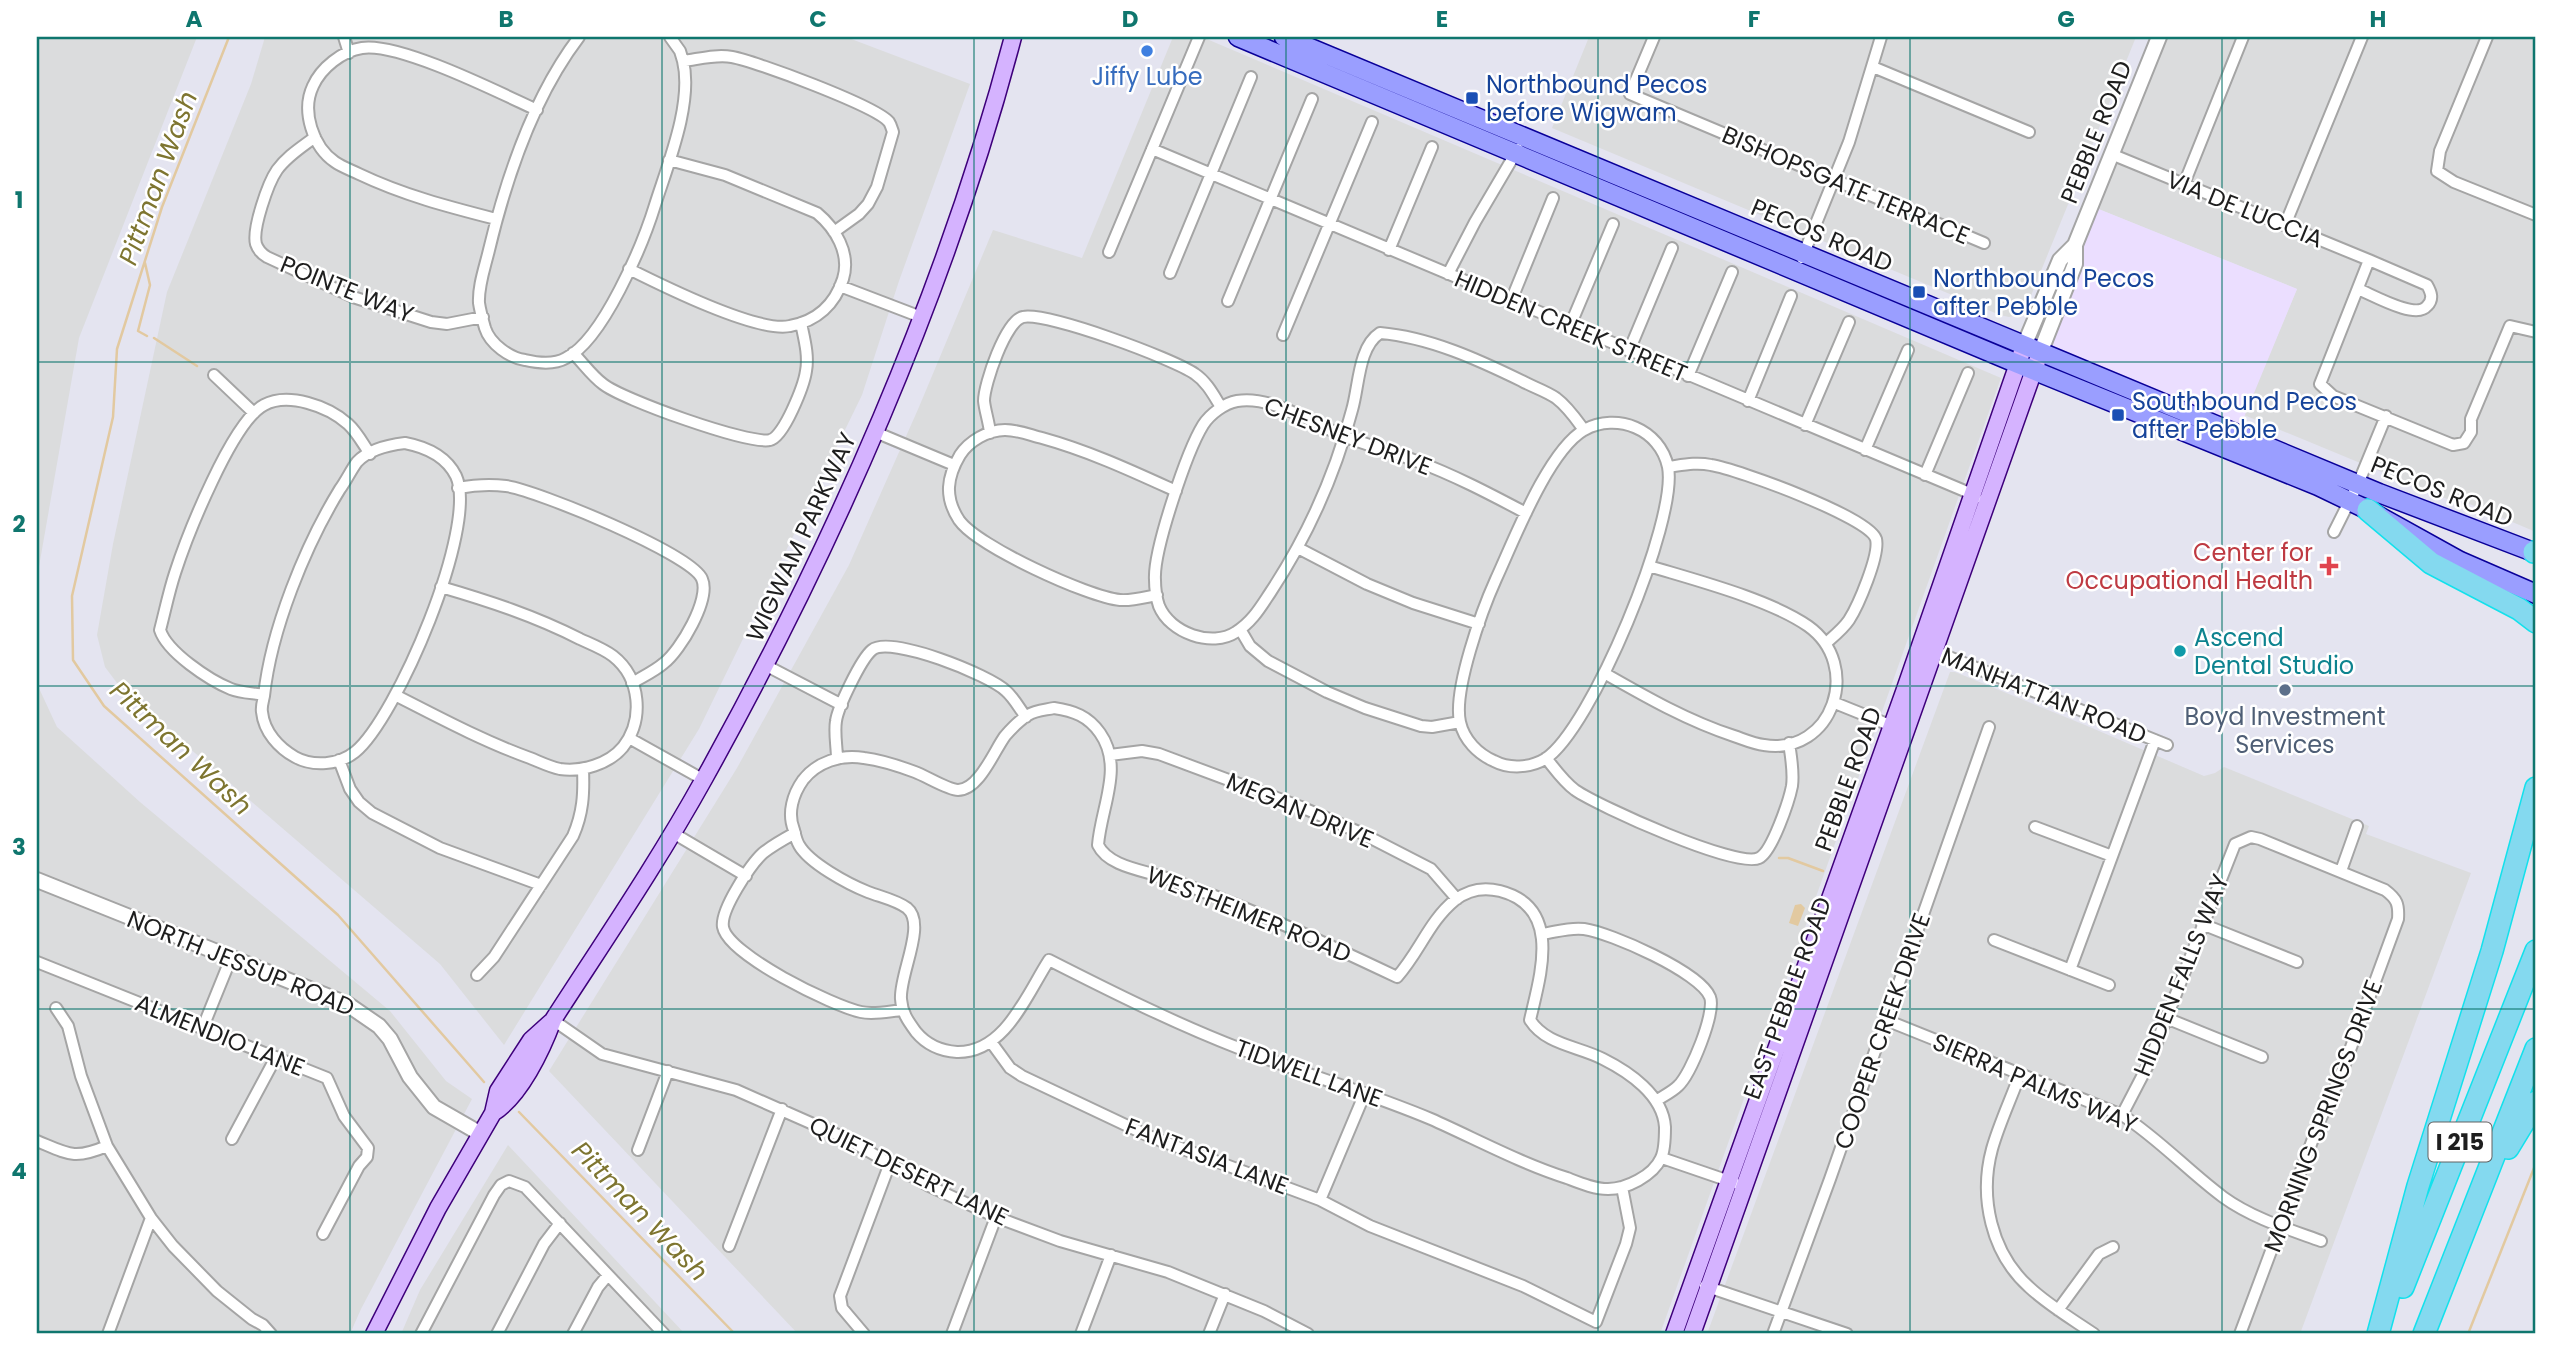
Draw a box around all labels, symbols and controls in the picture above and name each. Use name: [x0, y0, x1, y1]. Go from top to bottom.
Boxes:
text: A: [186, 3, 203, 35]
text: B: [498, 3, 514, 35]
text: C: [809, 3, 827, 35]
text: D: [1122, 3, 1138, 35]
text: E: [1436, 3, 1448, 35]
text: F: [1748, 3, 1760, 35]
text: G: [2057, 3, 2075, 35]
text: H: [2370, 3, 2386, 35]
marker: Jiffy Lube: [1139, 43, 1155, 59]
street label: PEBBLE ROAD: [2052, 56, 2140, 208]
place label: Jiffy Lube: [1091, 60, 1203, 93]
place label: Northbound Pecos before Wigwam: [1486, 68, 1707, 129]
water label: Pittman Wash: [110, 86, 206, 270]
marker: Northbound Pecos before Wigwam: [1464, 90, 1480, 106]
street label: BISHOPSGATE TERRACE: [1717, 118, 1975, 252]
street label: VIA DE LUCCIA: [2162, 163, 2328, 255]
text: 1: [15, 184, 23, 216]
street label: PECOS ROAD: [1746, 190, 1898, 280]
street label: POINTE WAY: [276, 247, 418, 331]
street label: HIDDEN CREEK STREET: [1450, 262, 1692, 390]
place label: Northbound Pecos after Pebble: [1933, 262, 2154, 323]
marker: Northbound Pecos after Pebble: [1911, 284, 1927, 300]
place label: Southbound Pecos after Pebble: [2132, 385, 2357, 446]
street label: CHESNEY DRIVE: [1259, 389, 1437, 483]
marker: Southbound Pecos after Pebble: [2110, 407, 2126, 423]
street label: WIGWAM PARKWAY: [738, 427, 864, 647]
street label: PECOS ROAD: [2366, 447, 2518, 535]
text: 2: [12, 508, 26, 540]
place label: Center for Occupational Health: [2066, 536, 2313, 597]
marker: Center for Occupational Health: [2319, 556, 2339, 576]
place label: Ascend Dental Studio: [2194, 621, 2354, 682]
street label: MANHATTAN ROAD: [1937, 639, 2151, 751]
marker: Ascend Dental Studio: [2172, 643, 2188, 659]
water label: Pittman Wash: [102, 673, 260, 823]
marker: Boyd Investment Services: [2277, 682, 2293, 698]
place label: Boyd Investment Services: [2185, 700, 2385, 761]
street label: PEBBLE ROAD: [1807, 702, 1889, 856]
street label: MEGAN DRIVE: [1221, 764, 1379, 856]
text: 3: [12, 831, 26, 863]
street label: WESTHEIMER ROAD: [1142, 858, 1356, 970]
street label: HIDDEN FALLS WAY: [2125, 869, 2237, 1081]
street label: EAST PEBBLE ROAD: [1735, 892, 1839, 1104]
street label: NORTH JESSUP ROAD: [122, 902, 360, 1024]
street label: COOPER CREEK DRIVE: [1826, 908, 1938, 1154]
street label: MORNING SPRINGS DRIVE: [2256, 975, 2390, 1257]
street label: ALMENDIO LANE: [130, 986, 310, 1084]
street label: SIERRA PALMS WAY: [1928, 1025, 2142, 1141]
street label: TIDWELL LANE: [1231, 1031, 1387, 1115]
street label: QUIET DESERT LANE: [804, 1108, 1014, 1234]
street label: FANTASIA LANE: [1121, 1110, 1293, 1202]
road number: I 215: [2428, 1122, 2492, 1162]
water label: Pittman Wash: [564, 1133, 716, 1289]
text: 4: [11, 1155, 27, 1187]

